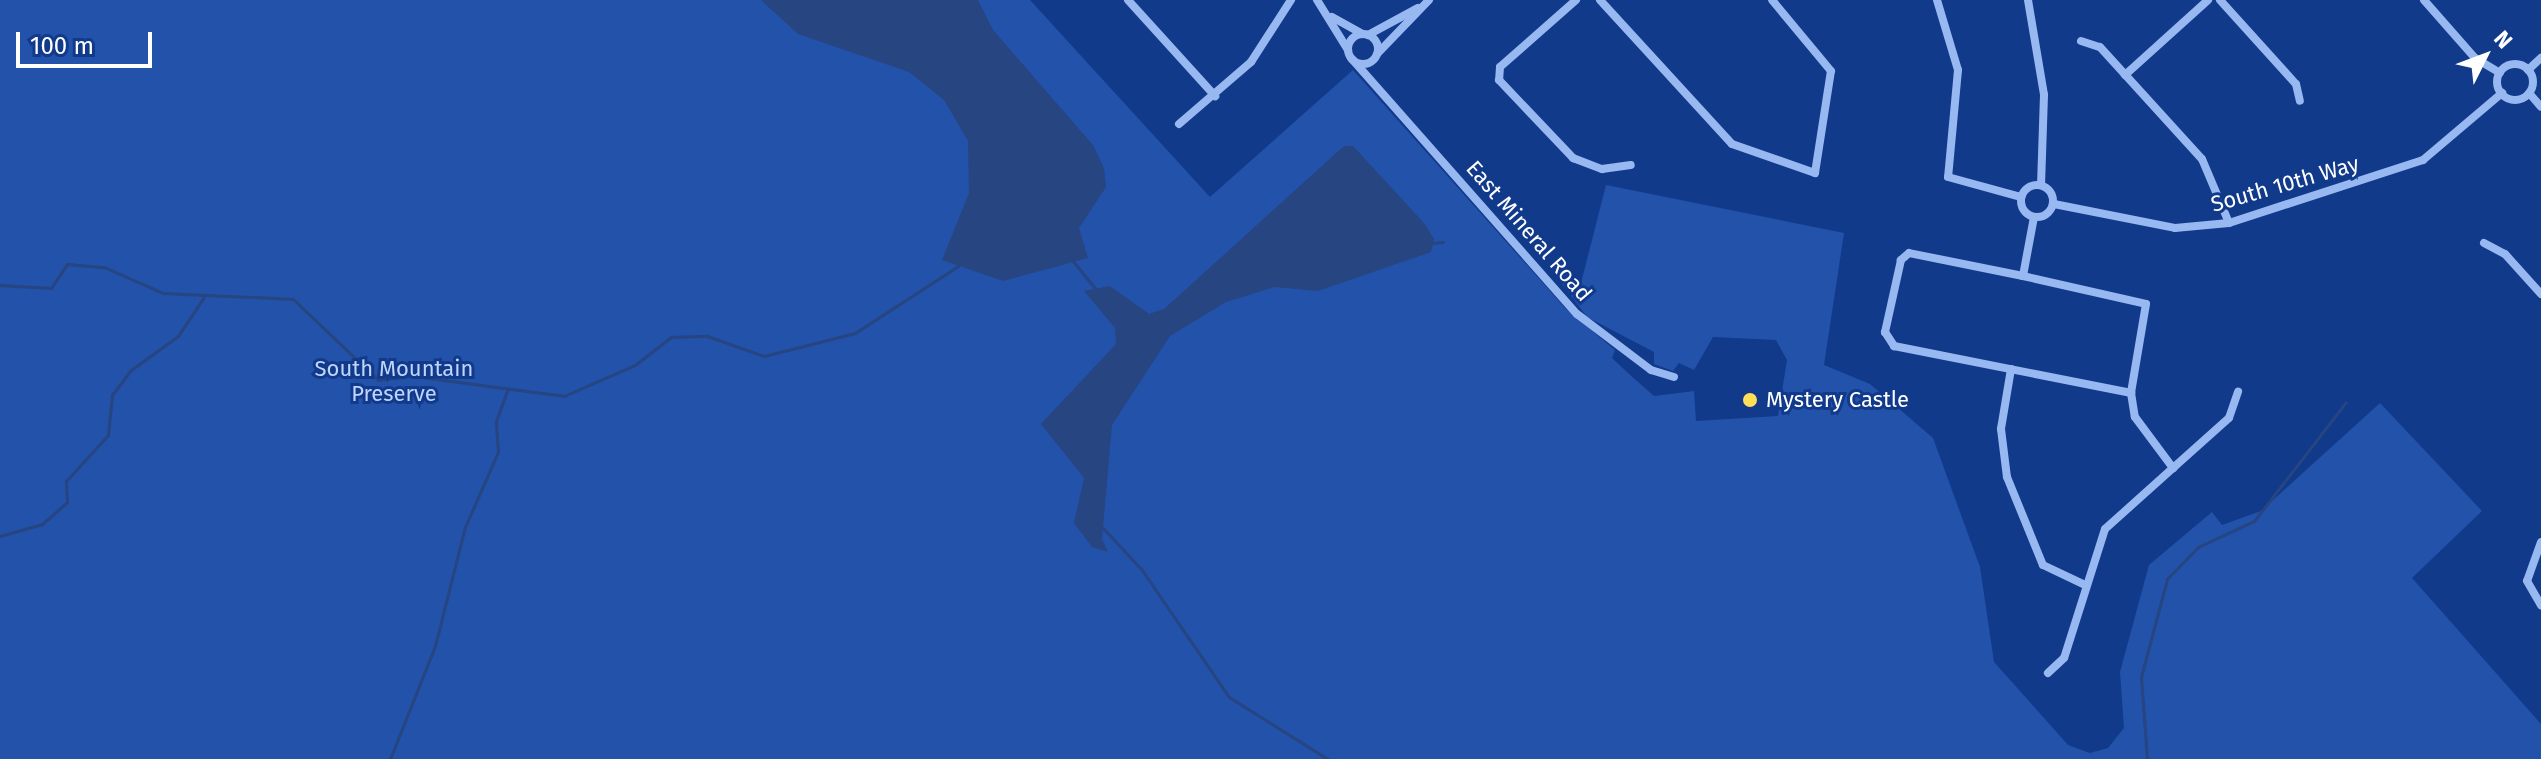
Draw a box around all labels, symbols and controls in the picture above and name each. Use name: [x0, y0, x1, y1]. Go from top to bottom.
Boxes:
scale bar: [20, 16, 156, 66]
north arrow: [2445, 16, 2525, 96]
text: N: [2488, 25, 2518, 54]
text: 100 m: [30, 32, 94, 60]
street label: South 10th Way: [2208, 150, 2362, 218]
street label: East Mineral Road: [1461, 155, 1597, 307]
park label: South Mountain Preserve: [315, 355, 473, 406]
place label: Mystery Castle: [1766, 387, 1909, 413]
marker: Mystery Castle: [1741, 391, 1759, 409]

